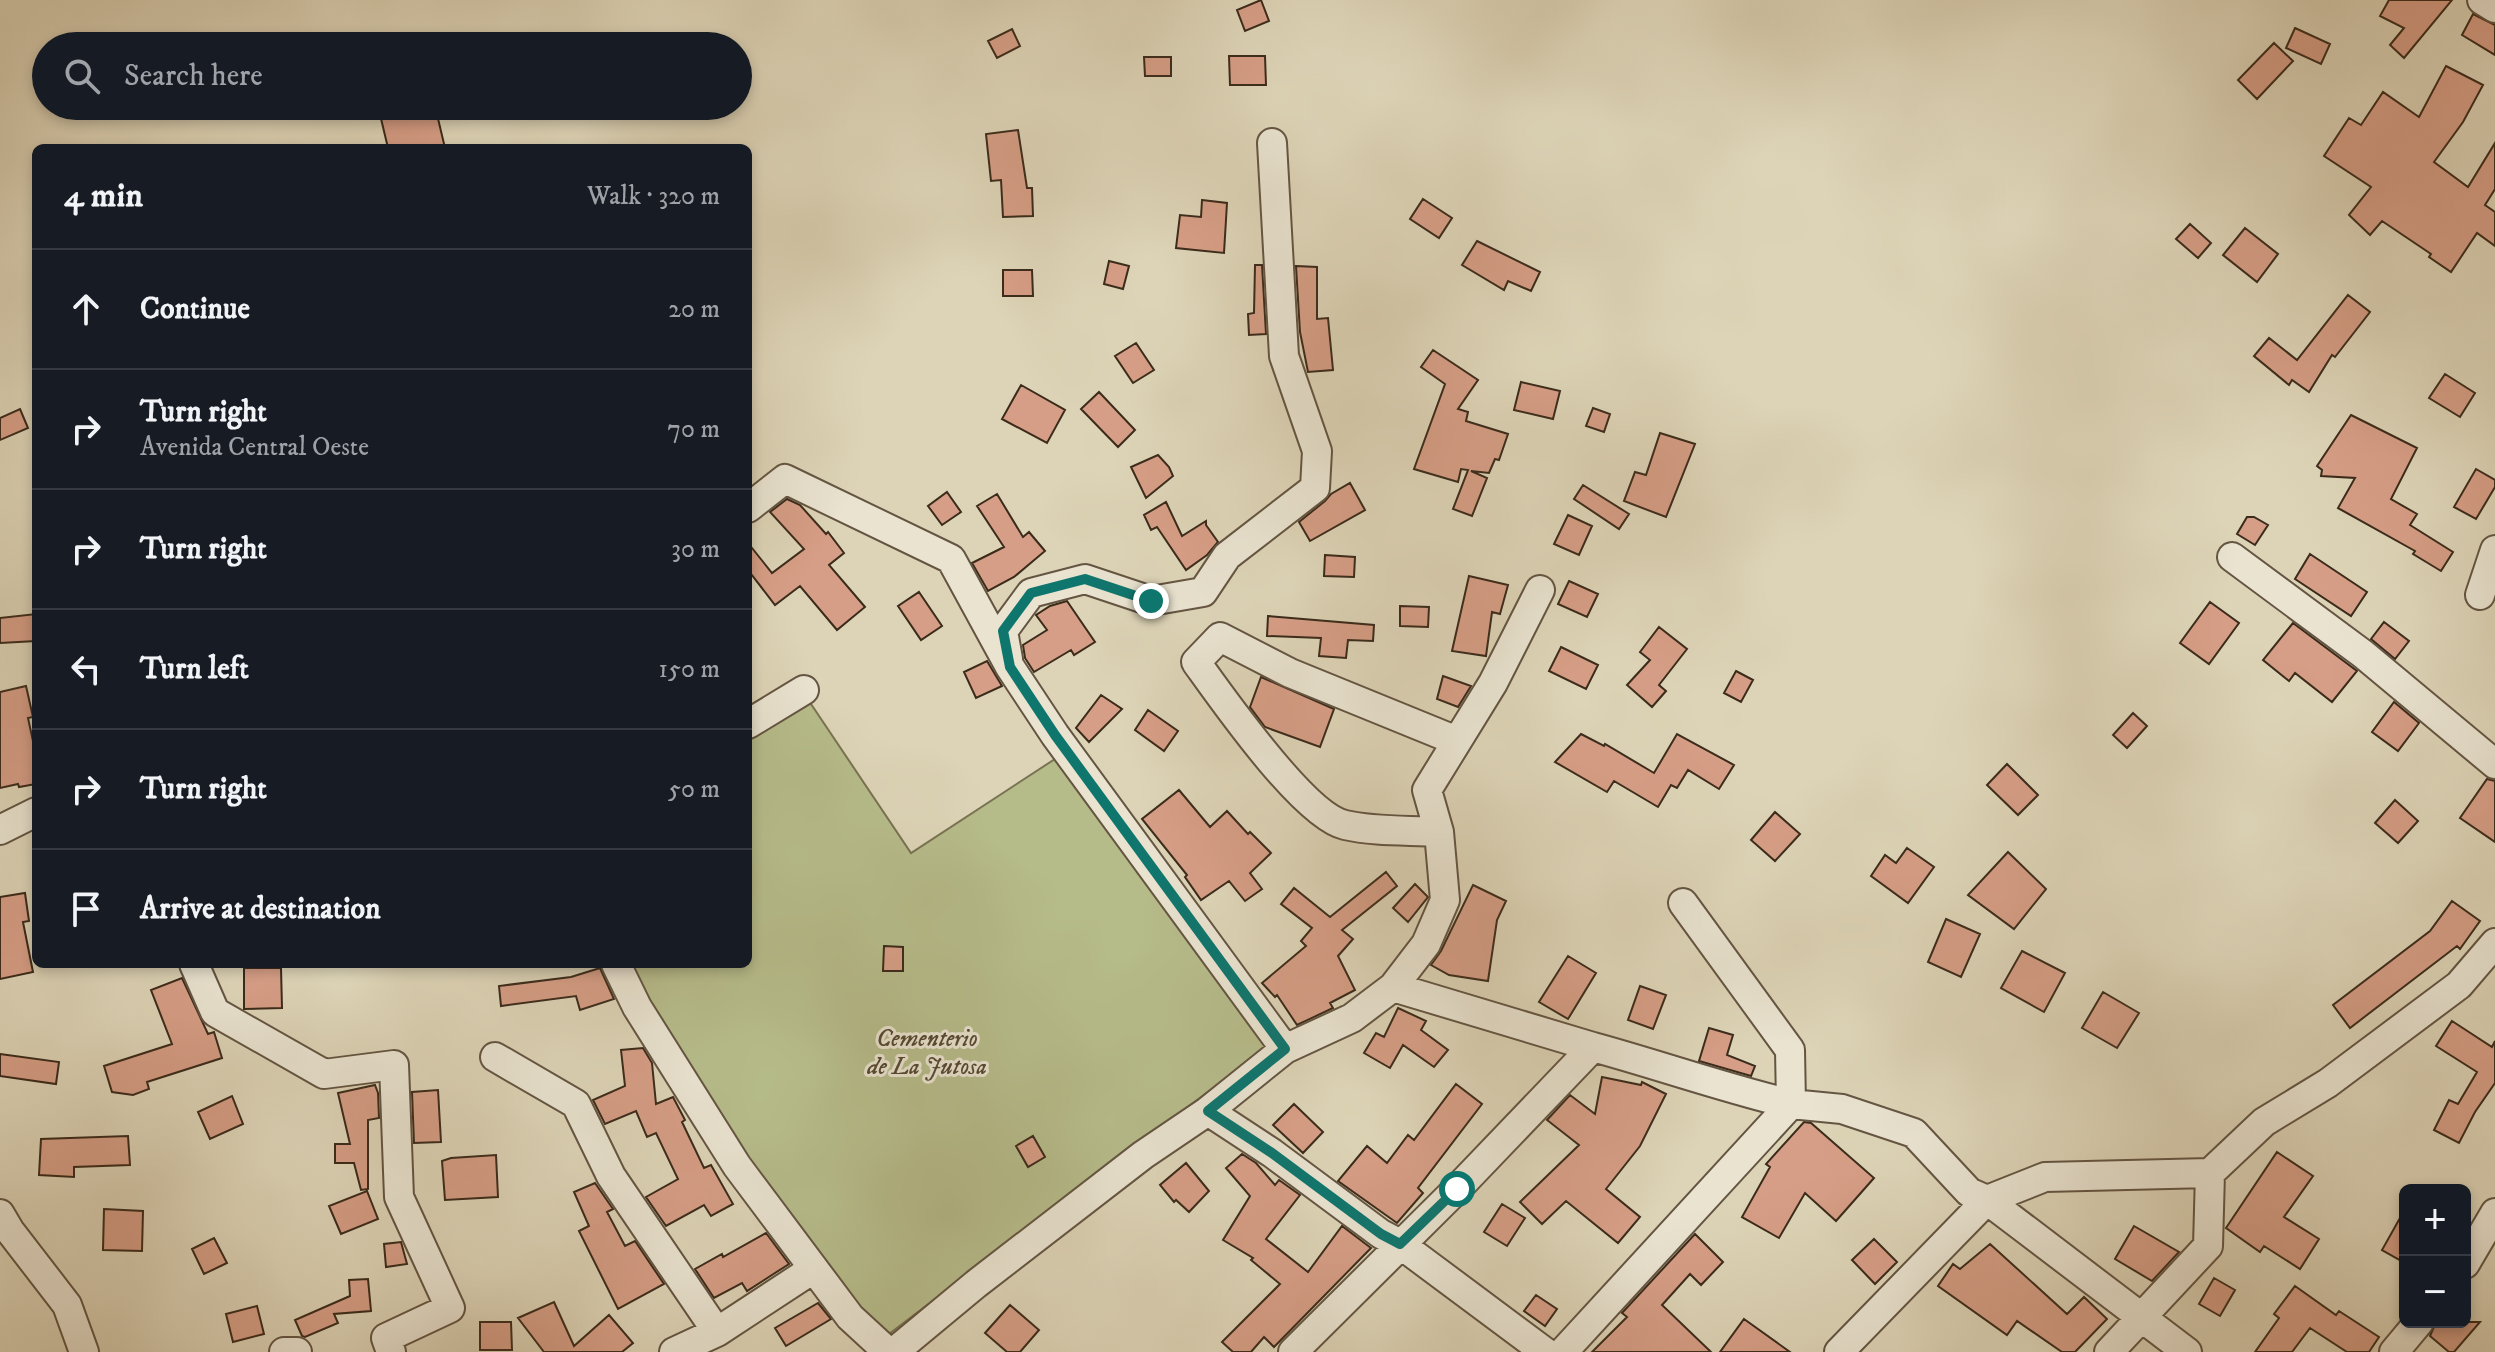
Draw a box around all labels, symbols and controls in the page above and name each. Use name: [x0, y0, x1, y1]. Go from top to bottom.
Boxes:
search box: [32, 32, 752, 120]
icon: search: [60, 54, 104, 98]
text: Search here: [124, 58, 263, 95]
text: 4 min: [64, 175, 143, 217]
text: Walk · 320 m: [587, 180, 720, 213]
icon: ahead: [64, 287, 108, 331]
text: Continue: [140, 291, 250, 328]
text: 20 m: [668, 293, 720, 326]
text: Turn right: [140, 394, 267, 431]
icon: right: [64, 407, 108, 451]
text: 70 m: [667, 413, 720, 446]
text: Avenida Central Oeste: [140, 431, 369, 464]
icon: right: [64, 527, 108, 571]
text: Turn right: [140, 531, 267, 568]
text: 30 m: [671, 533, 720, 566]
route end: [1133, 583, 1169, 619]
icon: left: [64, 647, 108, 691]
text: Turn left: [140, 651, 249, 688]
text: 150 m: [659, 653, 720, 686]
icon: right: [64, 767, 108, 811]
text: Turn right: [140, 771, 267, 808]
text: 50 m: [668, 773, 720, 806]
icon: arrive: [64, 887, 108, 931]
text: Arrive at destination: [140, 891, 381, 928]
park label: Cementerio de La Jutosa: [866, 1024, 987, 1082]
route start: [1439, 1171, 1475, 1207]
map controls: [2399, 1184, 2471, 1328]
button: +: [2399, 1184, 2471, 1256]
button: −: [2399, 1256, 2471, 1328]

